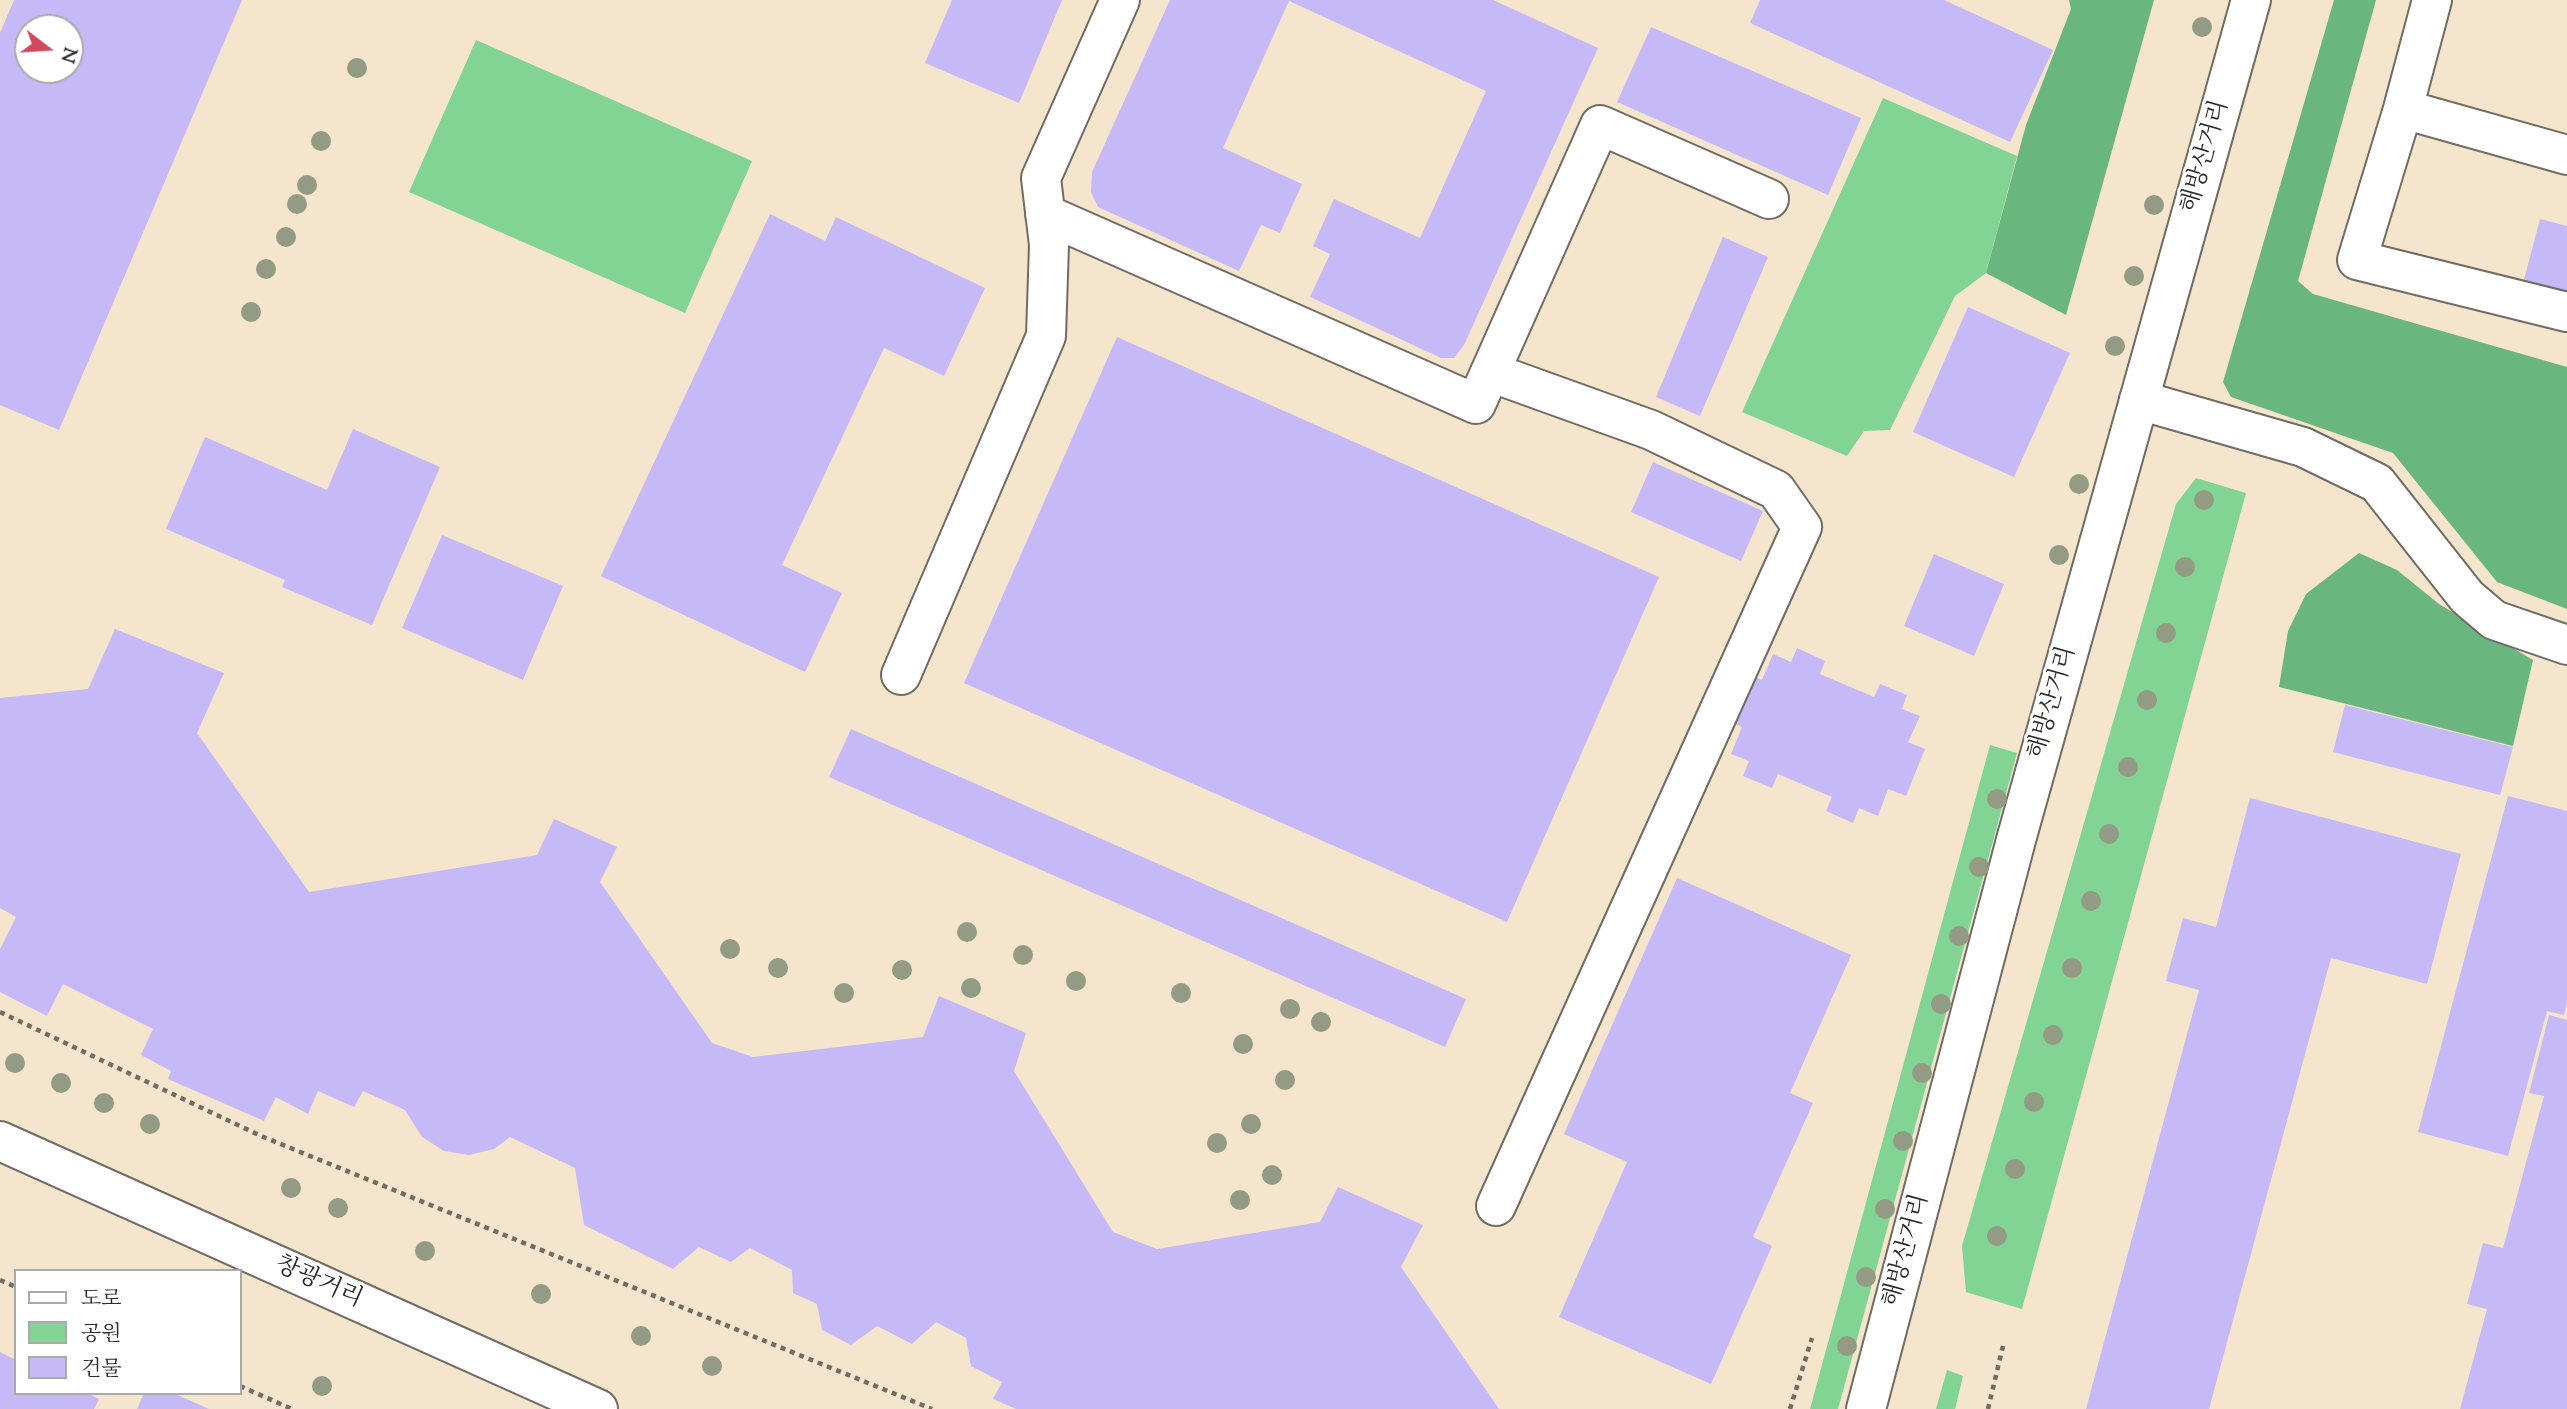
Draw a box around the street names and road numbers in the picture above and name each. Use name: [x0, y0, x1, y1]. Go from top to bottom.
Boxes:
street label: 해방산거리: [2177, 97, 2237, 217]
street label: 해방산거리: [2024, 643, 2084, 763]
street label: 해방산거리: [1879, 1191, 1937, 1311]
street label: 창광거리: [270, 1252, 366, 1316]

